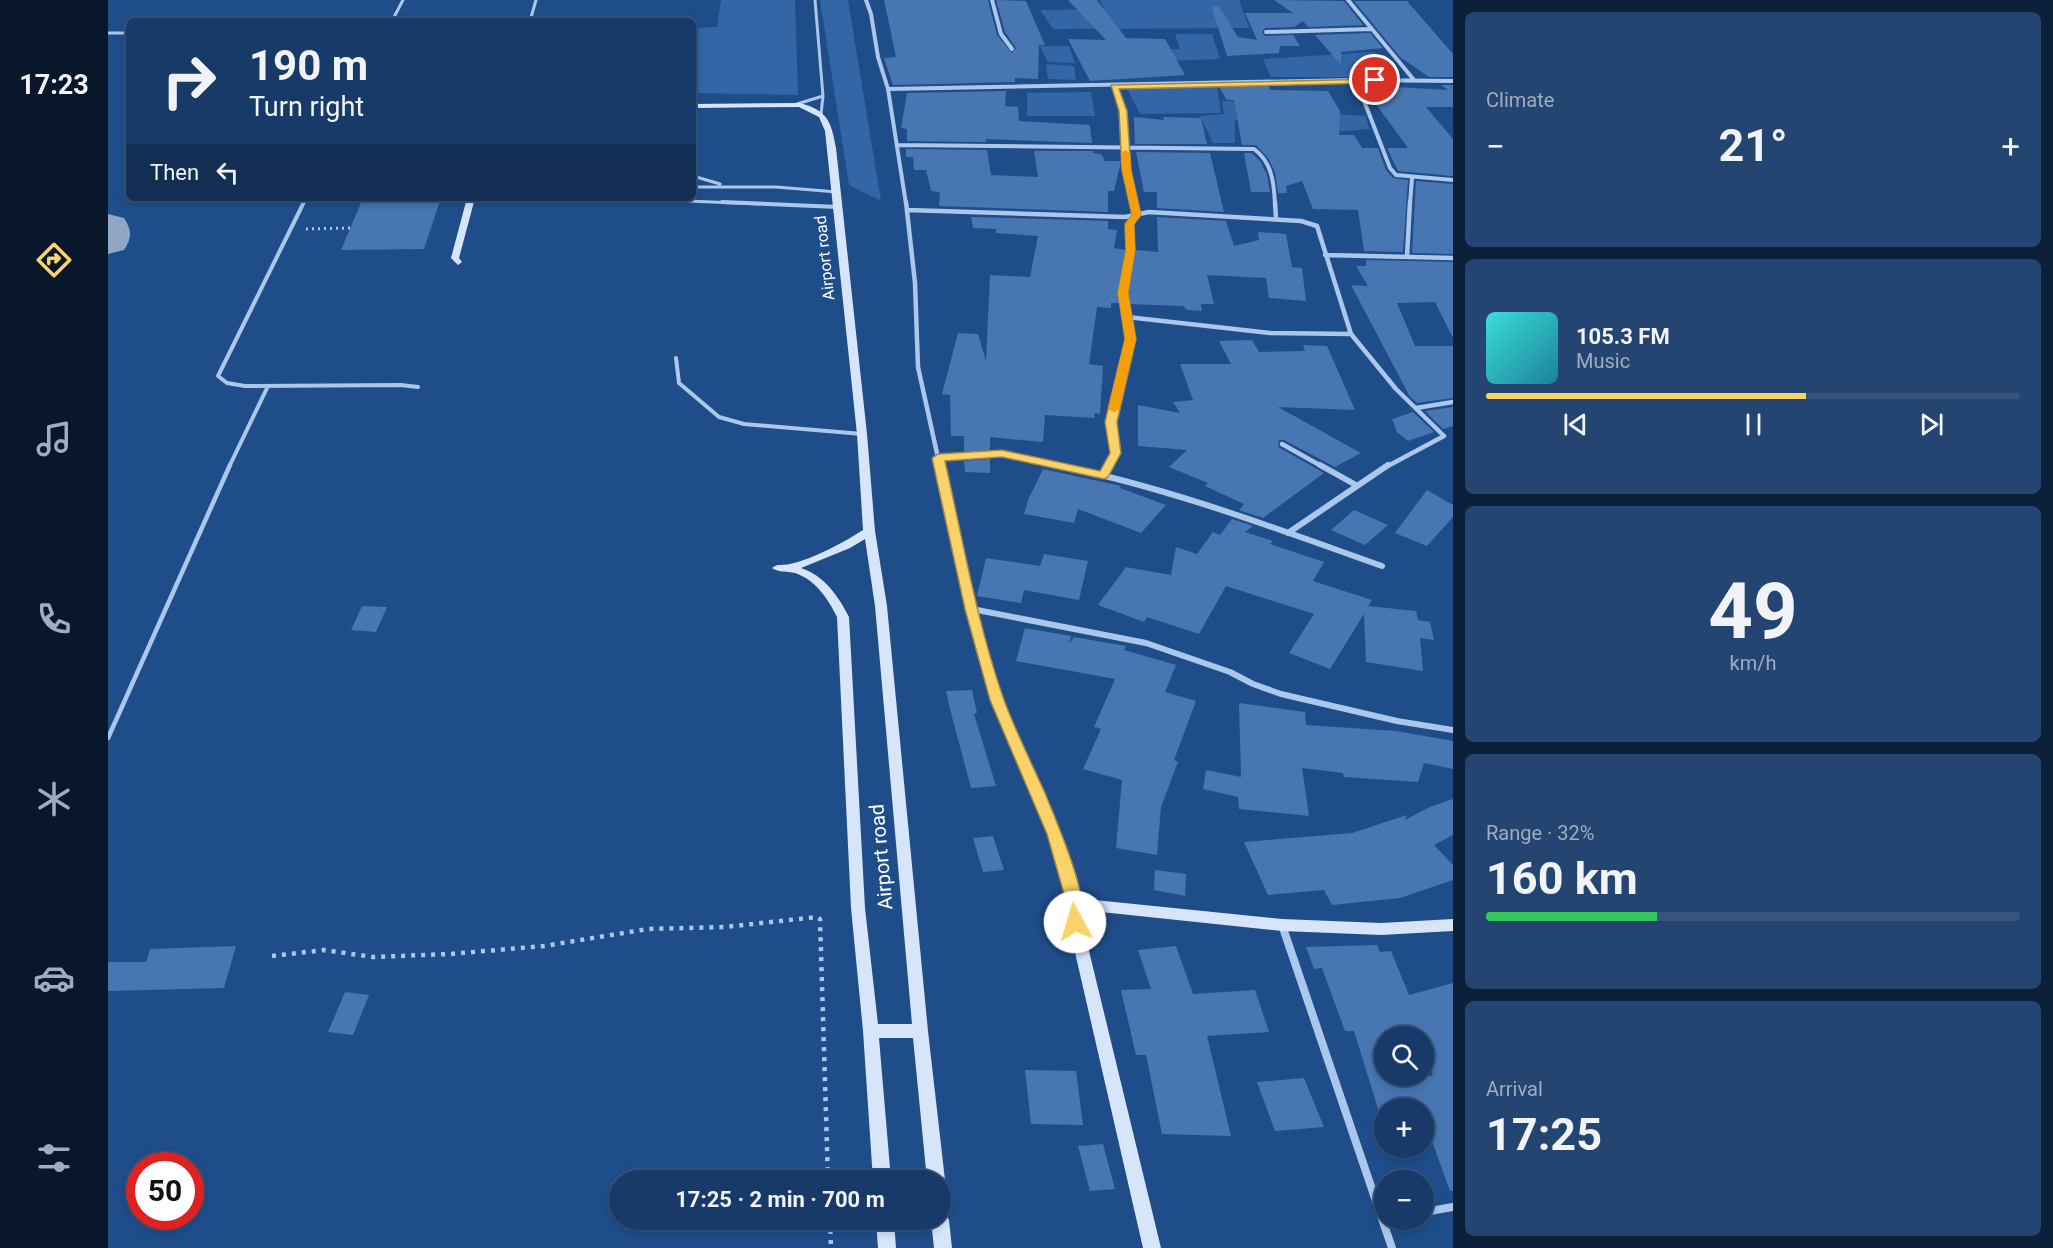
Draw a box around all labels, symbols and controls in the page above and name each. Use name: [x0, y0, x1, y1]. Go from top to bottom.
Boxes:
text: 190 m: [249, 41, 368, 90]
icon: right: [150, 42, 228, 120]
pin: [1349, 54, 1400, 105]
icon: arrive: [1358, 63, 1391, 96]
text: 17:23: [19, 69, 89, 101]
text: Climate: [1486, 88, 1554, 112]
text: Turn right: [249, 91, 364, 123]
text: 21°: [1718, 119, 1788, 172]
text: −: [1486, 127, 1505, 166]
text: +: [2001, 127, 2020, 166]
icon: left: [211, 156, 244, 189]
text: Then: [150, 160, 199, 185]
street label: Airport road: [811, 215, 838, 301]
icon: directions: [33, 239, 75, 281]
text: 105.3 FM: [1576, 324, 1670, 349]
text: Music: [1576, 349, 1630, 373]
icon: previous: [1559, 408, 1592, 441]
icon: pause: [1737, 408, 1770, 441]
icon: next: [1915, 408, 1948, 441]
icon: music: [33, 418, 75, 460]
text: 49: [1708, 566, 1798, 657]
icon: phone: [33, 598, 75, 640]
text: km/h: [1730, 651, 1776, 675]
icon: climate: [33, 778, 75, 820]
street label: Airport road: [864, 803, 898, 911]
text: Range · 32%: [1486, 821, 1594, 845]
text: 160 km: [1486, 852, 1638, 905]
position arrow: [1043, 890, 1107, 954]
icon: car: [33, 957, 75, 999]
map controls: [1374, 1026, 1434, 1230]
button: search: [1374, 1026, 1434, 1086]
text: Arrival: [1486, 1077, 1543, 1101]
button: +: [1374, 1098, 1434, 1158]
text: 17:25: [1486, 1108, 1602, 1161]
icon: filters: [33, 1137, 75, 1179]
speed limit sign: 50: [126, 1152, 204, 1230]
button: −: [1374, 1170, 1434, 1230]
text: 17:25 · 2 min · 700 m: [675, 1187, 885, 1212]

